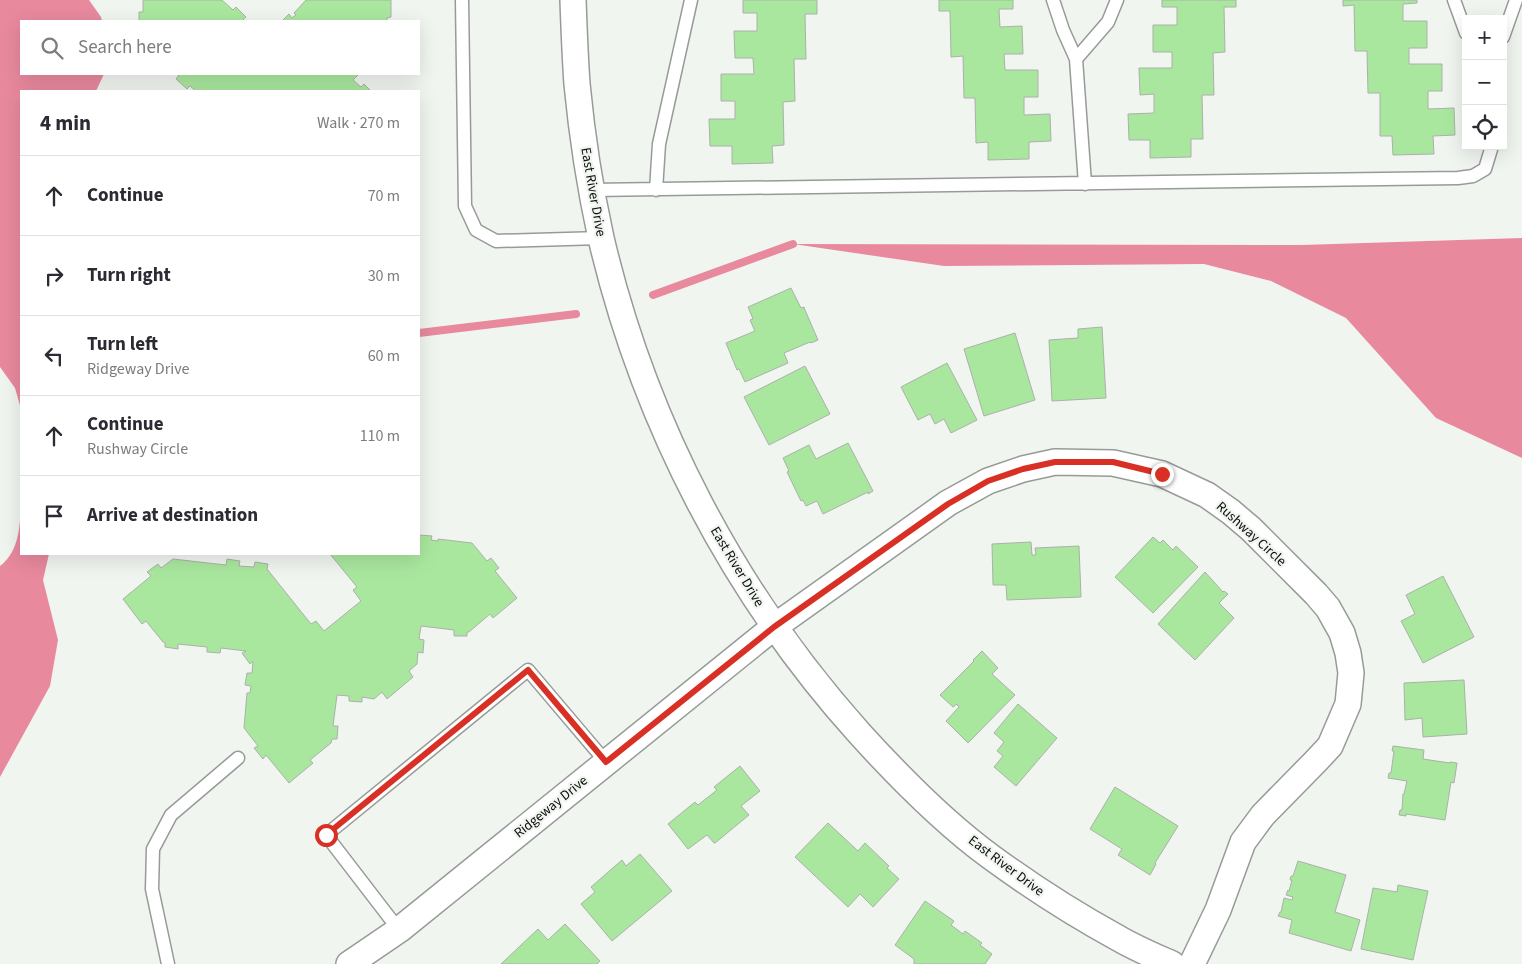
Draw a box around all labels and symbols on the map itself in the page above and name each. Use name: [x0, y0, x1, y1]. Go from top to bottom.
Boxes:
street label: East River Drive: [575, 146, 611, 238]
route end: [1151, 463, 1174, 486]
street label: Rushway Circle: [1211, 497, 1291, 571]
street label: East River Drive: [705, 523, 769, 611]
street label: Ridgeway Drive: [510, 771, 592, 843]
route start: [315, 824, 338, 847]
street label: East River Drive: [964, 831, 1048, 901]

